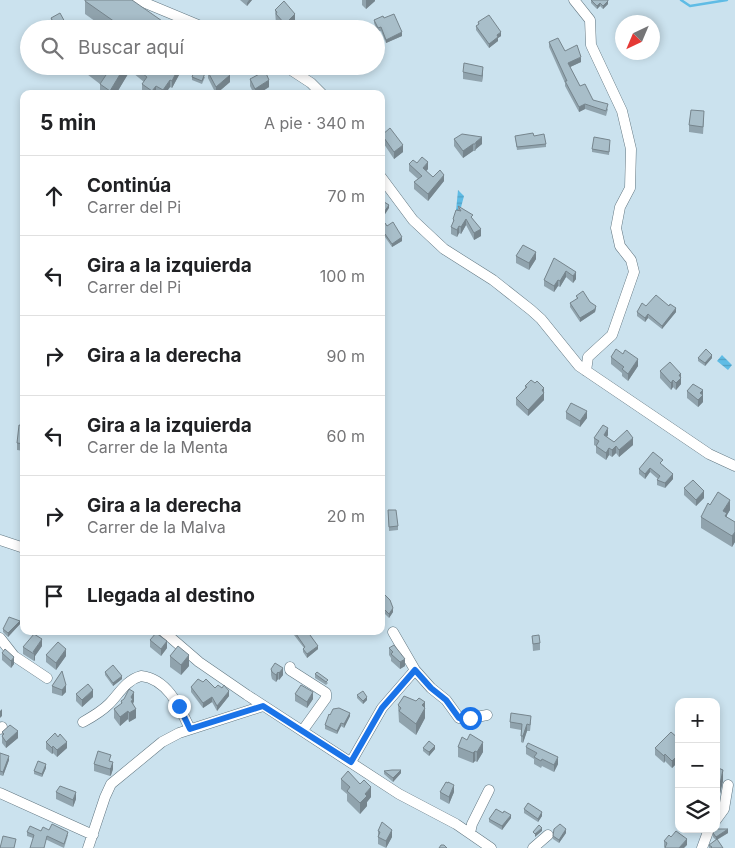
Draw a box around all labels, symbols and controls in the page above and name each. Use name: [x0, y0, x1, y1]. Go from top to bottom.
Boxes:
north arrow: [615, 15, 660, 60]
search box: [20, 20, 385, 75]
icon: search: [38, 34, 66, 62]
text: Buscar aquí: [78, 36, 184, 59]
text: 5 min: [40, 110, 96, 135]
text: A pie · 340 m: [264, 113, 365, 133]
text: Continúa: [87, 174, 171, 197]
icon: ahead: [40, 182, 68, 210]
text: 70 m: [328, 186, 365, 206]
text: Carrer del Pi: [87, 197, 181, 217]
text: Gira a la izquierda: [87, 254, 252, 277]
icon: left: [40, 262, 68, 290]
text: 100 m: [320, 266, 365, 286]
text: Carrer del Pi: [87, 277, 181, 297]
icon: right: [40, 342, 68, 370]
text: Gira a la derecha: [87, 344, 242, 367]
text: 90 m: [326, 346, 365, 366]
text: Gira a la izquierda: [87, 414, 252, 437]
icon: left: [40, 422, 68, 450]
text: 60 m: [326, 426, 365, 446]
text: Carrer de la Menta: [87, 437, 228, 457]
text: Gira a la derecha: [87, 494, 242, 517]
icon: right: [40, 502, 68, 530]
text: 20 m: [327, 506, 365, 526]
text: Carrer de la Malva: [87, 517, 226, 537]
icon: arrive: [40, 582, 68, 610]
text: Llegada al destino: [87, 584, 255, 607]
route end: [168, 695, 191, 718]
map controls: [675, 698, 720, 833]
button: +: [675, 698, 720, 743]
route start: [459, 707, 482, 730]
button: −: [675, 743, 720, 788]
button: layers: [675, 788, 720, 833]

